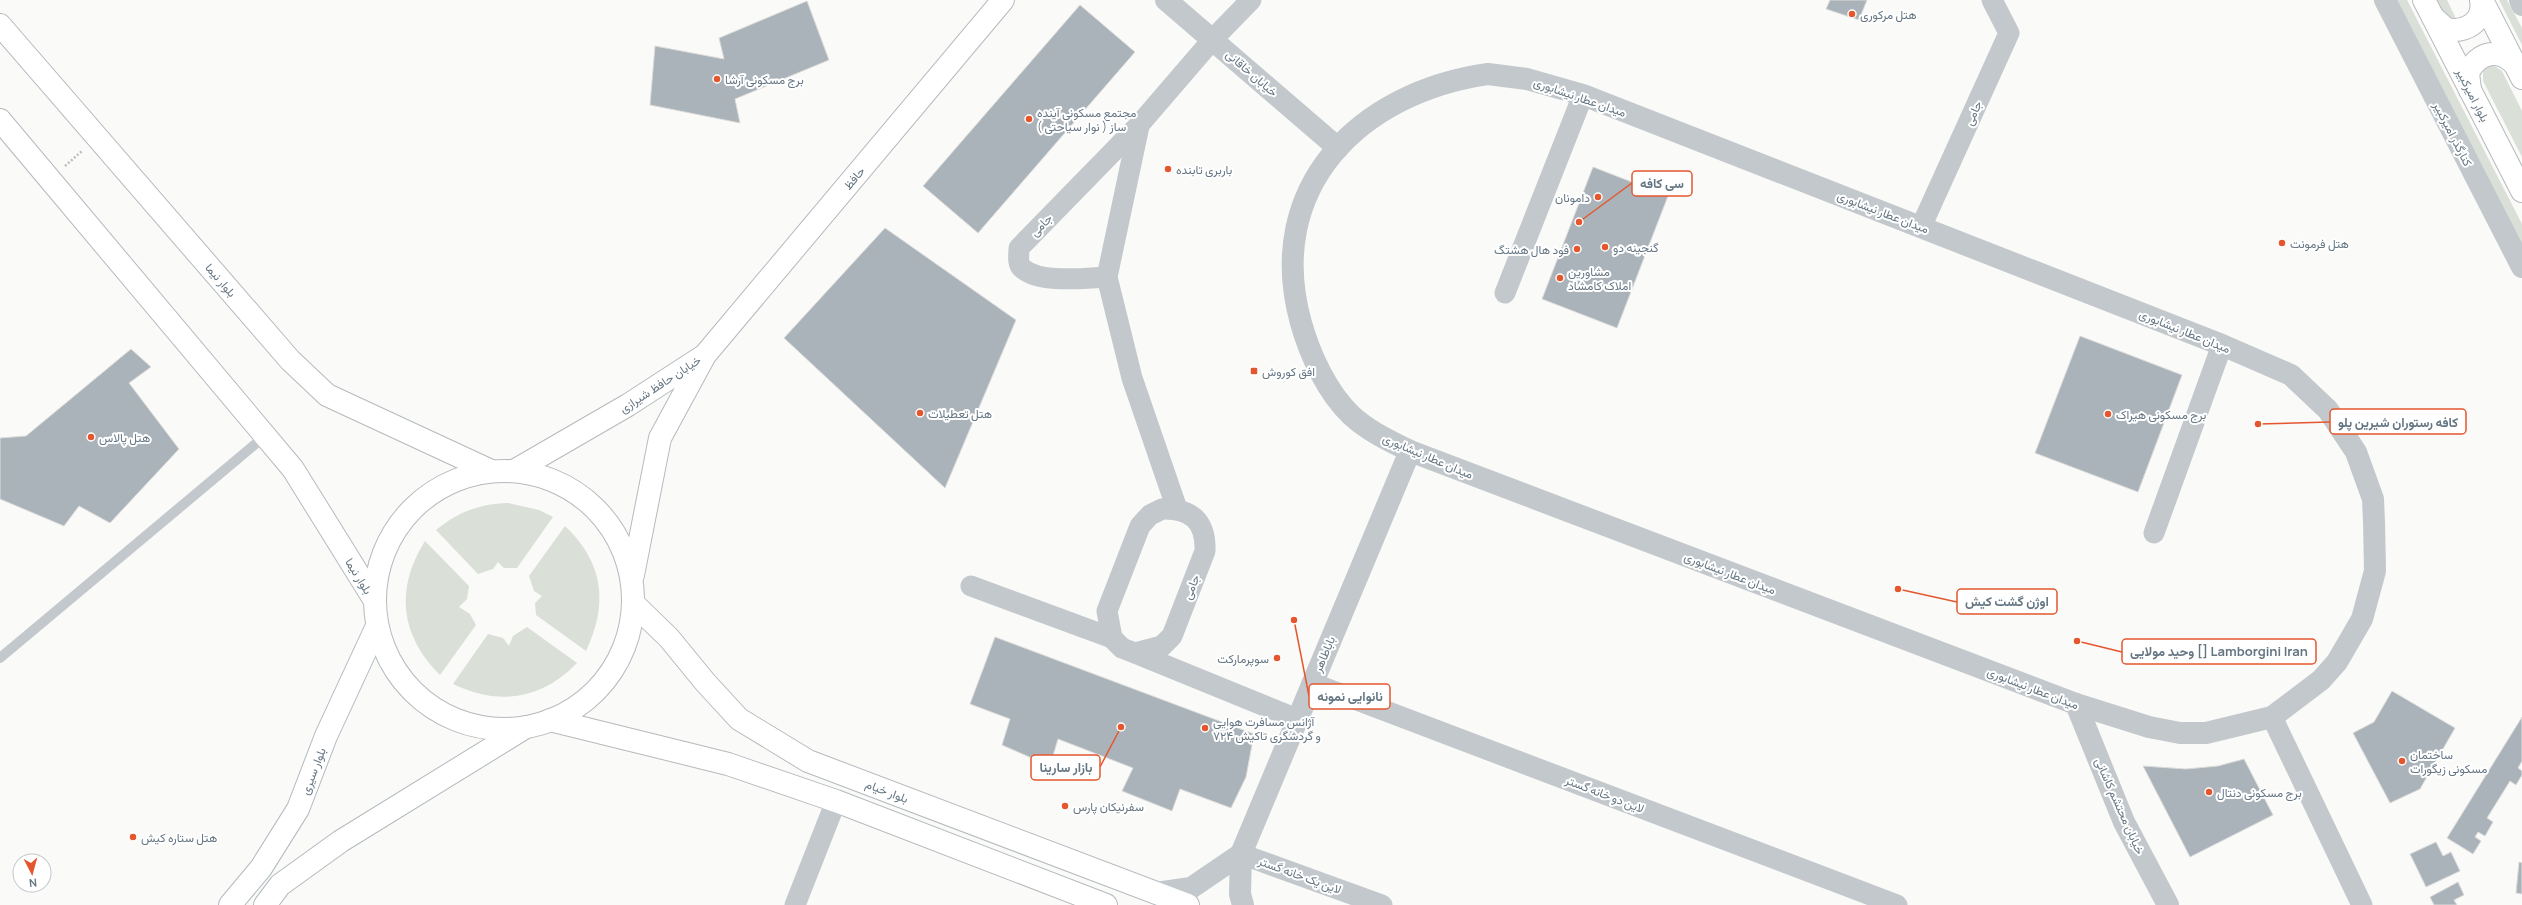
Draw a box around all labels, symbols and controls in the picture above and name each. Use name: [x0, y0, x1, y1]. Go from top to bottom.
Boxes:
place label: هتل مرکوری: [1860, 6, 1917, 23]
marker: هتل مرکوری: [1847, 9, 1857, 19]
street label: خیابان خاقانی: [1222, 46, 1282, 100]
street label: بلوار امیرکبیر: [2452, 64, 2494, 125]
place label: برج مسکونی آرشا: [725, 71, 804, 89]
street label: میدان عطار نیشابوری: [1531, 73, 1629, 121]
marker: برج مسکونی آرشا: [712, 74, 722, 84]
street label: جامی: [1960, 98, 1986, 128]
street label: کنارگذر امیرکبیر: [2429, 98, 2476, 169]
place label: مجتمع مسکونی آینده ساز ( نوار سیاحتی ): [1037, 104, 1137, 135]
marker: مجتمع مسکونی آینده ساز ( نوار سیاحتی ): [1024, 114, 1034, 124]
place label: باربری تابنده: [1176, 161, 1232, 178]
street label: حافظ: [839, 163, 869, 193]
marker: باربری تابنده: [1163, 164, 1173, 174]
callout: سی کافه: [1632, 171, 1692, 196]
text: سی کافه: [1640, 174, 1684, 192]
street label: میدان عطار نیشابوری: [1835, 187, 1931, 237]
place label: دامونان: [1555, 189, 1590, 206]
marker: دامونان: [1593, 192, 1603, 202]
street label: جامی: [1026, 210, 1056, 240]
place label: هتل فرمونت: [2290, 235, 2349, 252]
marker: هتل فرمونت: [2277, 238, 2287, 248]
place label: گنجینه دو: [1613, 239, 1659, 256]
place label: فود هال هشتگ: [1494, 241, 1569, 258]
marker: گنجینه دو: [1600, 242, 1610, 252]
marker: فود هال هشتگ: [1572, 244, 1582, 254]
street label: بلوار نیما: [202, 259, 240, 301]
place label: مشاورین املاک کامشاد: [1568, 263, 1631, 294]
marker: مشاورین املاک کامشاد: [1555, 273, 1565, 283]
street label: میدان عطار نیشابوری: [2137, 305, 2233, 357]
street label: خیابان حافظ شیرازی: [616, 351, 704, 417]
place label: افق کوروش: [1262, 363, 1315, 380]
marker: افق کوروش: [1249, 366, 1259, 376]
place label: هتل تعطیلات: [928, 405, 992, 422]
place label: برج مسکونی هیراک: [2116, 406, 2206, 424]
marker: هتل تعطیلات: [915, 408, 925, 418]
marker: برج مسکونی هیراک: [2103, 409, 2113, 419]
callout: کافه رستوران شیرین پلو: [2330, 409, 2466, 434]
text: کافه رستوران شیرین پلو: [2338, 413, 2458, 432]
place label: هتل پالاس: [99, 429, 150, 446]
street label: میدان عطار نیشابوری: [1380, 429, 1476, 483]
marker: هتل پالاس: [86, 432, 96, 442]
street label: میدان عطار نیشابوری: [1682, 548, 1778, 598]
street label: بلوار نیما: [341, 555, 377, 597]
street label: جامی: [1178, 572, 1204, 602]
callout: اوژن گشت كيش: [1957, 589, 2057, 614]
text: اوژن گشت كيش: [1965, 592, 2049, 610]
street label: باباطاهر: [1308, 634, 1339, 675]
callout: وحید مولایی [] Lamborgini Iran: [2122, 639, 2316, 664]
text: وحید مولایی [] Lamborgini Iran: [2130, 642, 2308, 660]
place label: سوپرمارکت: [1217, 650, 1269, 667]
marker: سوپرمارکت: [1272, 653, 1282, 663]
street label: میدان عطار نیشابوری: [1985, 663, 2081, 713]
callout: نانوایی نمونه: [1309, 684, 1390, 709]
text: نانوایی نمونه: [1317, 687, 1383, 705]
place label: آژانس مسافرت هوایی و گردشگری تاکیش ۷۲۴: [1213, 713, 1321, 744]
marker: آژانس مسافرت هوایی و گردشگری تاکیش ۷۲۴: [1200, 723, 1210, 733]
street label: بلوار سیری: [296, 745, 330, 797]
place label: ساختمان مسکونی زیگورات: [2410, 746, 2487, 777]
callout: بازار سارینا: [1031, 755, 1100, 780]
street label: خیابان محتشم کاشانی: [2091, 755, 2149, 857]
marker: ساختمان مسکونی زیگورات: [2397, 756, 2407, 766]
text: بازار سارینا: [1040, 758, 1092, 776]
street label: لاین دو خانه گستر: [1562, 771, 1647, 817]
street label: بلوار خیام: [863, 775, 911, 807]
place label: برج مسکونی دنتال: [2217, 784, 2302, 802]
marker: برج مسکونی دنتال: [2204, 787, 2214, 797]
place label: سفرنیکان پارس: [1073, 798, 1144, 815]
marker: سفرنیکان پارس: [1060, 801, 1070, 811]
place label: هتل ستاره کیش: [141, 829, 217, 846]
marker: هتل ستاره کیش: [128, 832, 138, 842]
street label: لاین یک خانه گستر: [1255, 852, 1344, 898]
north arrow: [12, 853, 52, 893]
text: N: [28, 876, 38, 891]

